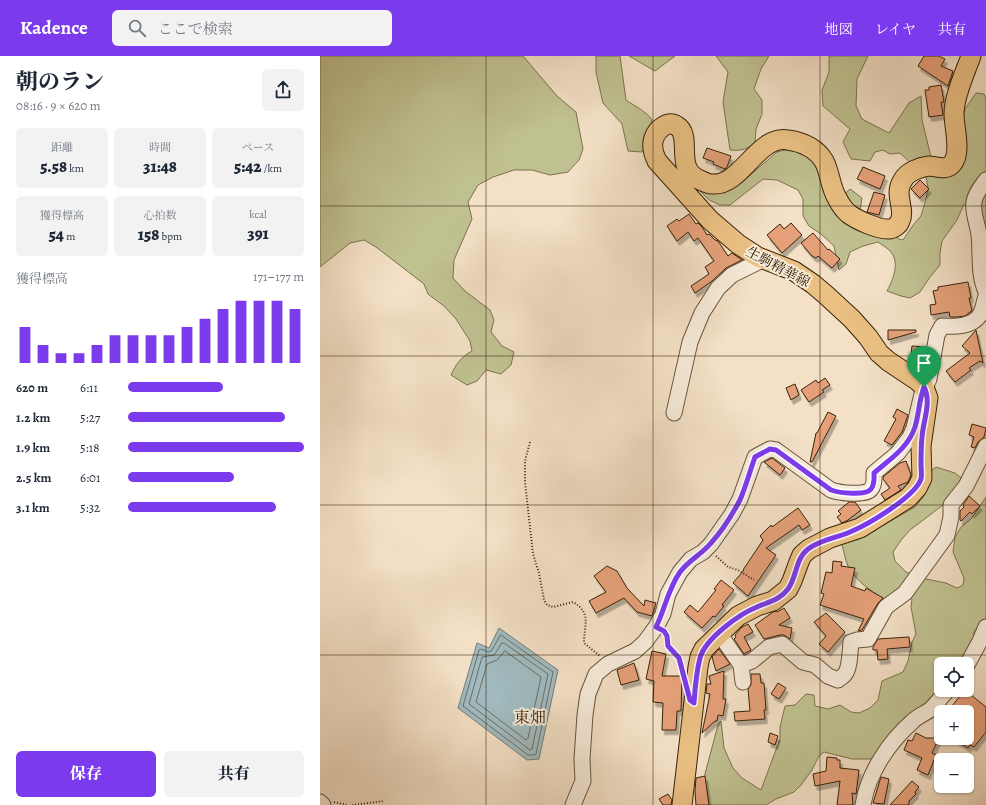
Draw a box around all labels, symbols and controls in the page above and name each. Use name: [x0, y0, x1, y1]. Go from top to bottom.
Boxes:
search box: [112, 10, 392, 46]
text: Kadence: [20, 15, 88, 41]
icon: search: [126, 17, 148, 39]
text: ここで検索: [158, 19, 233, 39]
text: 地図: [825, 20, 853, 39]
text: レイヤ: [875, 20, 916, 39]
text: 共有: [938, 20, 966, 39]
text: 朝のラン: [16, 67, 104, 97]
button: share: [262, 69, 304, 111]
text: 08:16 · 9 × 620 m: [16, 97, 101, 114]
text: 距離: [51, 140, 73, 155]
text: 時間: [149, 140, 171, 155]
text: ペース: [242, 140, 274, 155]
text: 5.58: [40, 155, 67, 178]
text: 31:48: [143, 155, 177, 178]
text: 5:42: [234, 155, 262, 178]
text: km: [67, 161, 84, 176]
text: /km: [262, 161, 282, 176]
text: kcal: [249, 207, 267, 222]
text: 獲得標高: [40, 208, 84, 223]
text: 心拍数: [144, 208, 177, 223]
text: 391: [247, 222, 269, 245]
text: 54: [49, 223, 64, 246]
text: 158: [138, 223, 159, 246]
text: m: [64, 229, 75, 244]
text: bpm: [159, 229, 182, 244]
street label: 生駒精華線: [743, 242, 813, 292]
text: 171–177 m: [253, 268, 304, 285]
text: 獲得標高: [16, 270, 68, 287]
pin: [907, 346, 941, 387]
icon: arrive: [913, 352, 935, 374]
text: 620 m: [16, 379, 48, 396]
text: 6:11: [80, 379, 98, 396]
text: 1.2 km: [16, 409, 50, 426]
text: 5:27: [80, 409, 100, 426]
text: 1.9 km: [16, 439, 50, 456]
text: 5:18: [80, 439, 99, 456]
text: 2.5 km: [16, 469, 51, 486]
text: 6:01: [80, 469, 100, 486]
text: 3.1 km: [16, 499, 50, 516]
text: 5:32: [80, 499, 100, 516]
map controls: [934, 657, 974, 793]
button: locate: [934, 657, 974, 697]
button: +: [934, 705, 974, 745]
district label: 東畑: [514, 707, 546, 729]
button: 保存: [16, 751, 156, 797]
button: 共有: [164, 751, 304, 797]
button: −: [934, 753, 974, 793]

